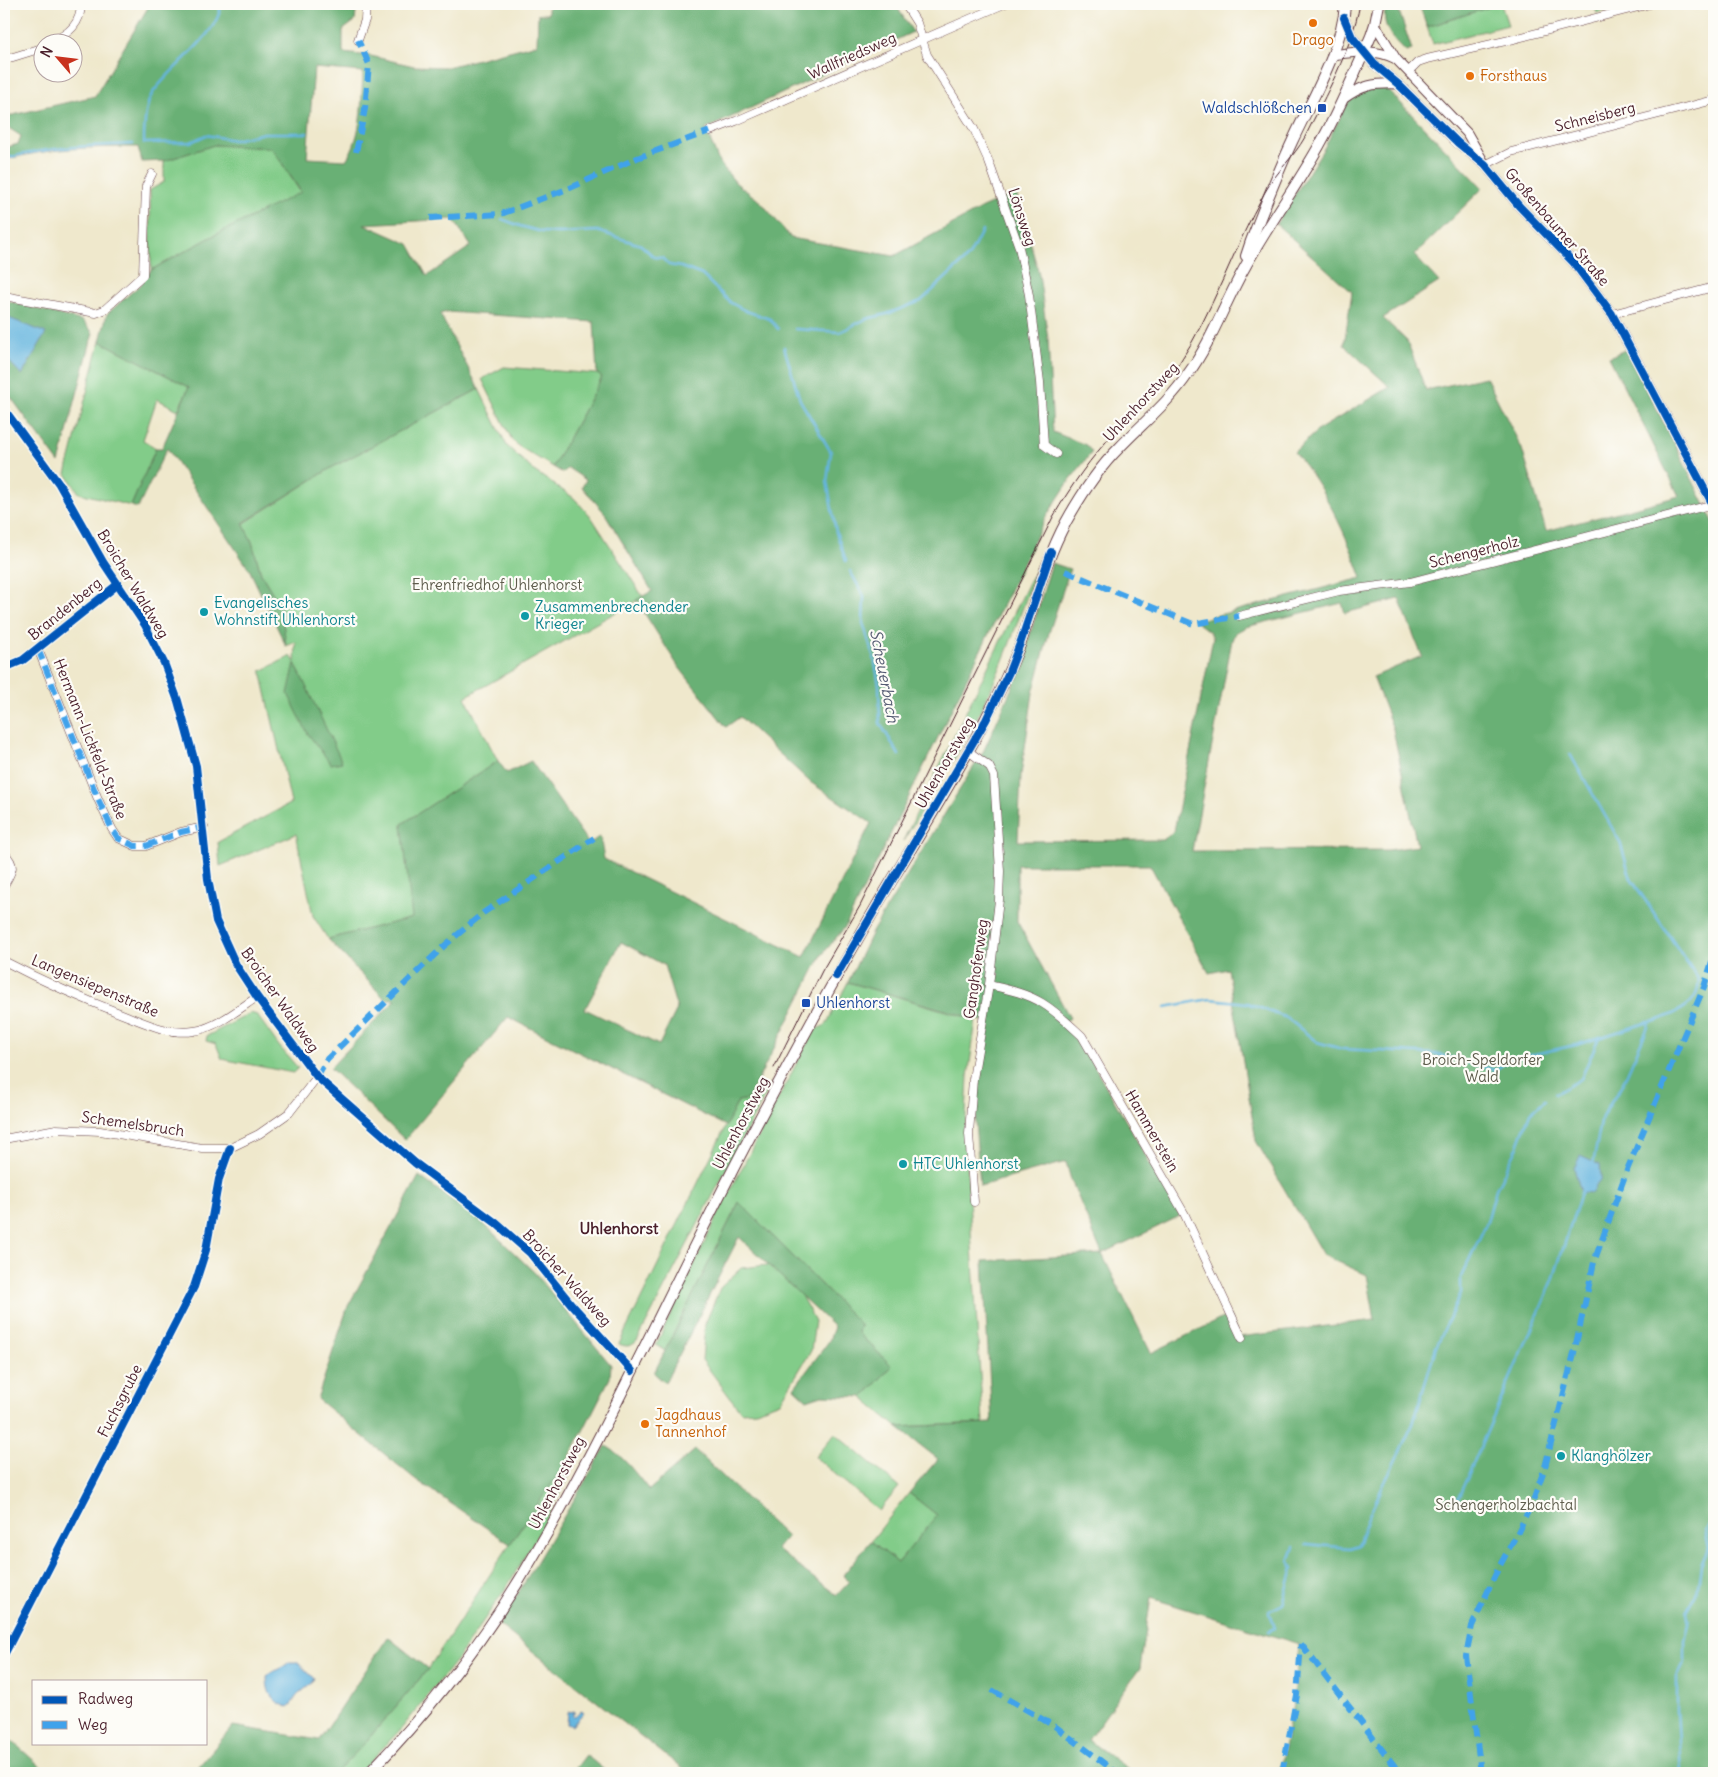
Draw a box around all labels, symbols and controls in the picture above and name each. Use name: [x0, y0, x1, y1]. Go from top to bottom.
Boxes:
marker: Drago: [1307, 17, 1319, 29]
street label: Wallfriedsweg: [805, 28, 899, 84]
place label: Drago: [1292, 30, 1334, 49]
north arrow: [32, 32, 82, 82]
text: N: [36, 43, 57, 60]
place label: Forsthaus: [1480, 66, 1547, 85]
marker: Forsthaus: [1464, 70, 1476, 82]
street label: Schneisberg: [1553, 97, 1637, 136]
place label: Waldschlößchen: [1202, 98, 1312, 117]
marker: Waldschlößchen: [1316, 102, 1328, 114]
street label: Großenbaumer Straße: [1501, 164, 1614, 290]
street label: Lönsweg: [1004, 185, 1041, 248]
street label: Uhlenhorstweg: [1099, 358, 1182, 446]
street label: Broicher Waldweg: [93, 526, 173, 642]
street label: Schengerholz: [1427, 531, 1521, 572]
street label: Brandenberg: [24, 573, 105, 644]
park label: Ehrenfriedhof Uhlenhorst: [412, 575, 582, 594]
place label: Evangelisches Wohnstift Uhlenhorst: [214, 593, 356, 629]
place label: Zusammenbrechender Krieger: [535, 597, 688, 633]
marker: Evangelisches Wohnstift Uhlenhorst: [198, 606, 210, 618]
marker: Zusammenbrechender Krieger: [519, 610, 531, 622]
water label: Scheuerbach: [866, 628, 904, 725]
street label: Hermann-Lickfeld-Straße: [50, 656, 131, 822]
street label: Uhlenhorstweg: [911, 714, 978, 812]
street label: Ganghoferweg: [959, 918, 992, 1020]
street label: Broicher Waldweg: [237, 944, 324, 1056]
street label: Langensiepenstraße: [29, 950, 162, 1021]
place label: Uhlenhorst: [816, 993, 890, 1012]
marker: Uhlenhorst: [800, 997, 812, 1009]
park label: Broich-Speldorfer Wald: [1422, 1050, 1542, 1086]
street label: Uhlenhorstweg: [708, 1073, 773, 1172]
street label: Hammerstein: [1121, 1086, 1184, 1175]
street label: Schemelsbruch: [80, 1107, 186, 1140]
place label: HTC Uhlenhorst: [913, 1154, 1019, 1173]
marker: HTC Uhlenhorst: [897, 1158, 909, 1170]
district label: Uhlenhorst: [580, 1218, 659, 1238]
street label: Broicher Waldweg: [519, 1225, 616, 1330]
street label: Fuchsgrube: [93, 1361, 146, 1440]
place label: Jagdhaus Tannenhof: [655, 1405, 728, 1441]
marker: Jagdhaus Tannenhof: [639, 1418, 651, 1430]
street label: Uhlenhorstweg: [524, 1433, 589, 1532]
place label: Klanghölzer: [1571, 1446, 1651, 1465]
marker: Klanghölzer: [1555, 1450, 1567, 1462]
park label: Schengerholzbachtal: [1435, 1495, 1577, 1514]
legend: [32, 1680, 208, 1744]
text: Radweg: [78, 1689, 133, 1708]
text: Weg: [78, 1715, 108, 1734]

